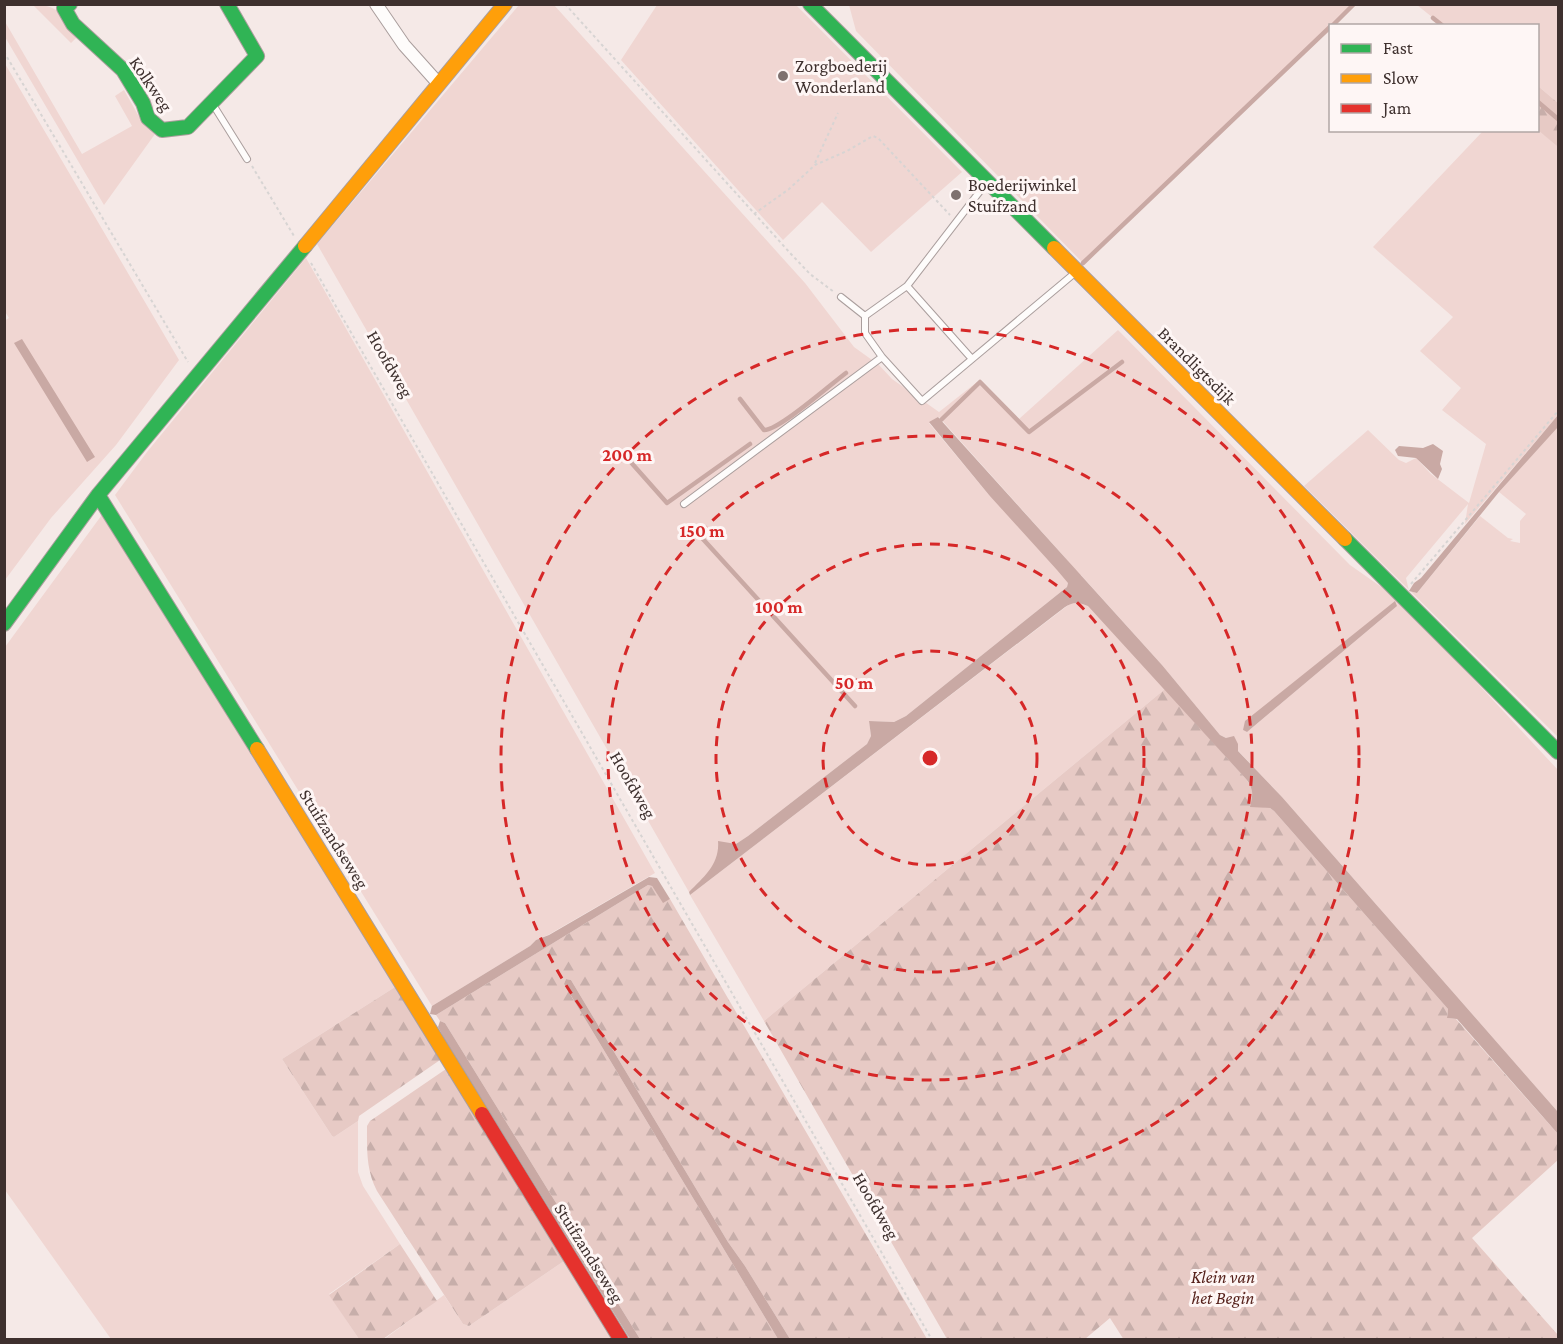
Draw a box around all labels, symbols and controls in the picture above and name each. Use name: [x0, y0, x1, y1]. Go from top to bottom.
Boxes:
legend: [1329, 24, 1539, 132]
text: Fast: [1383, 38, 1414, 58]
street label: Kolkweg: [125, 53, 177, 115]
place label: Zorgboederij Wonderland: [795, 56, 887, 97]
text: Slow: [1383, 68, 1419, 88]
marker: Zorgboederij Wonderland: [776, 69, 790, 83]
text: Jam: [1381, 98, 1412, 118]
place label: Boederijwinkel Stuifzand: [968, 175, 1077, 216]
marker: Boederijwinkel Stuifzand: [949, 188, 963, 202]
street label: Brandligtsdijk: [1153, 323, 1240, 410]
street label: Hoofdweg: [363, 327, 417, 401]
text: 200 m: [602, 445, 653, 465]
text: 150 m: [679, 521, 725, 541]
text: 100 m: [755, 597, 803, 617]
text: 50 m: [835, 673, 874, 693]
street label: Hoofdweg: [606, 748, 660, 822]
centre of rings: [920, 748, 940, 768]
street label: Stuifzandseweg: [295, 785, 373, 893]
street label: Hoofdweg: [849, 1169, 903, 1243]
street label: Stuifzandseweg: [550, 1199, 628, 1307]
park label: Klein van het Begin: [1191, 1267, 1255, 1308]

